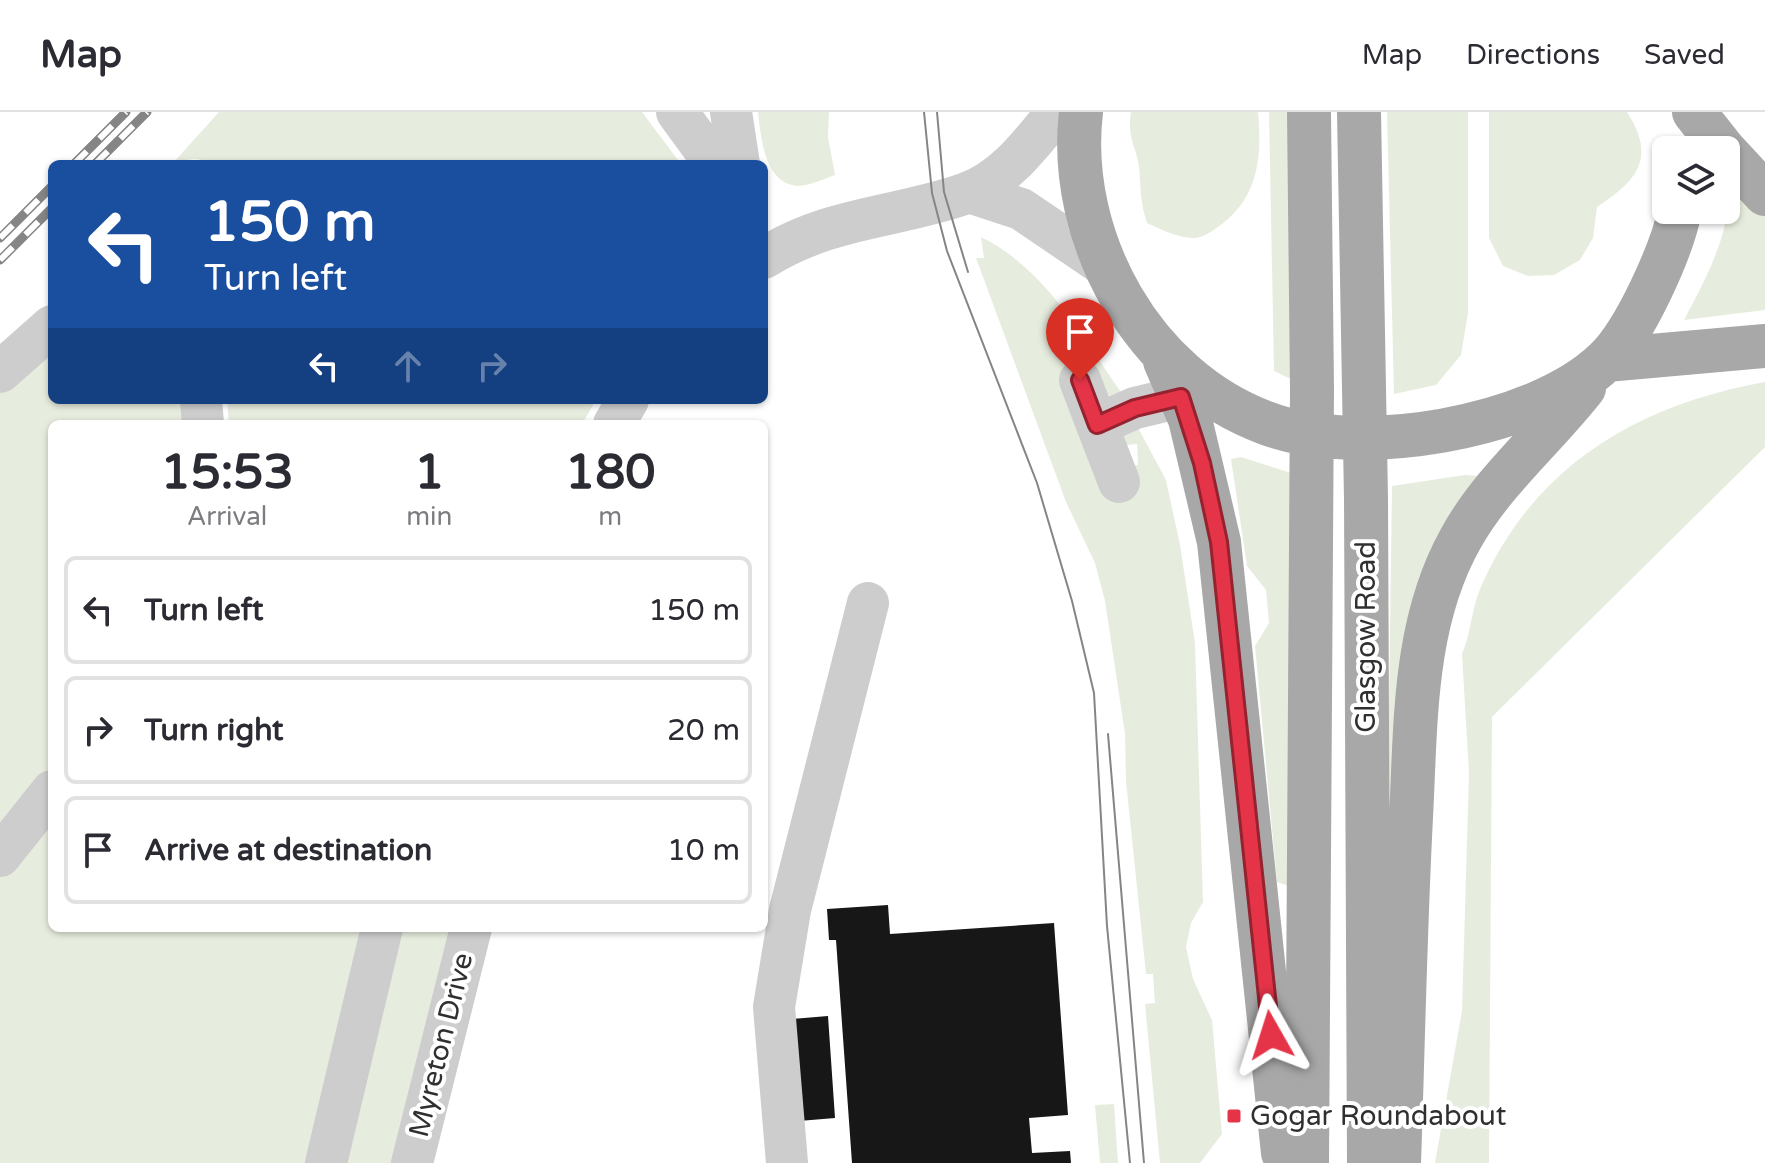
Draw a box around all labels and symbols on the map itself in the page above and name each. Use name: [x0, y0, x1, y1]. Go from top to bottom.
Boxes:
pin: [1046, 298, 1114, 380]
street label: Glasgow Road: [1349, 541, 1383, 733]
street label: Myreton Drive: [402, 949, 480, 1141]
position arrow: [1229, 993, 1313, 1077]
place label: Gogar Roundabout: [1250, 1099, 1507, 1133]
marker: Gogar Roundabout: [1225, 1107, 1243, 1125]

